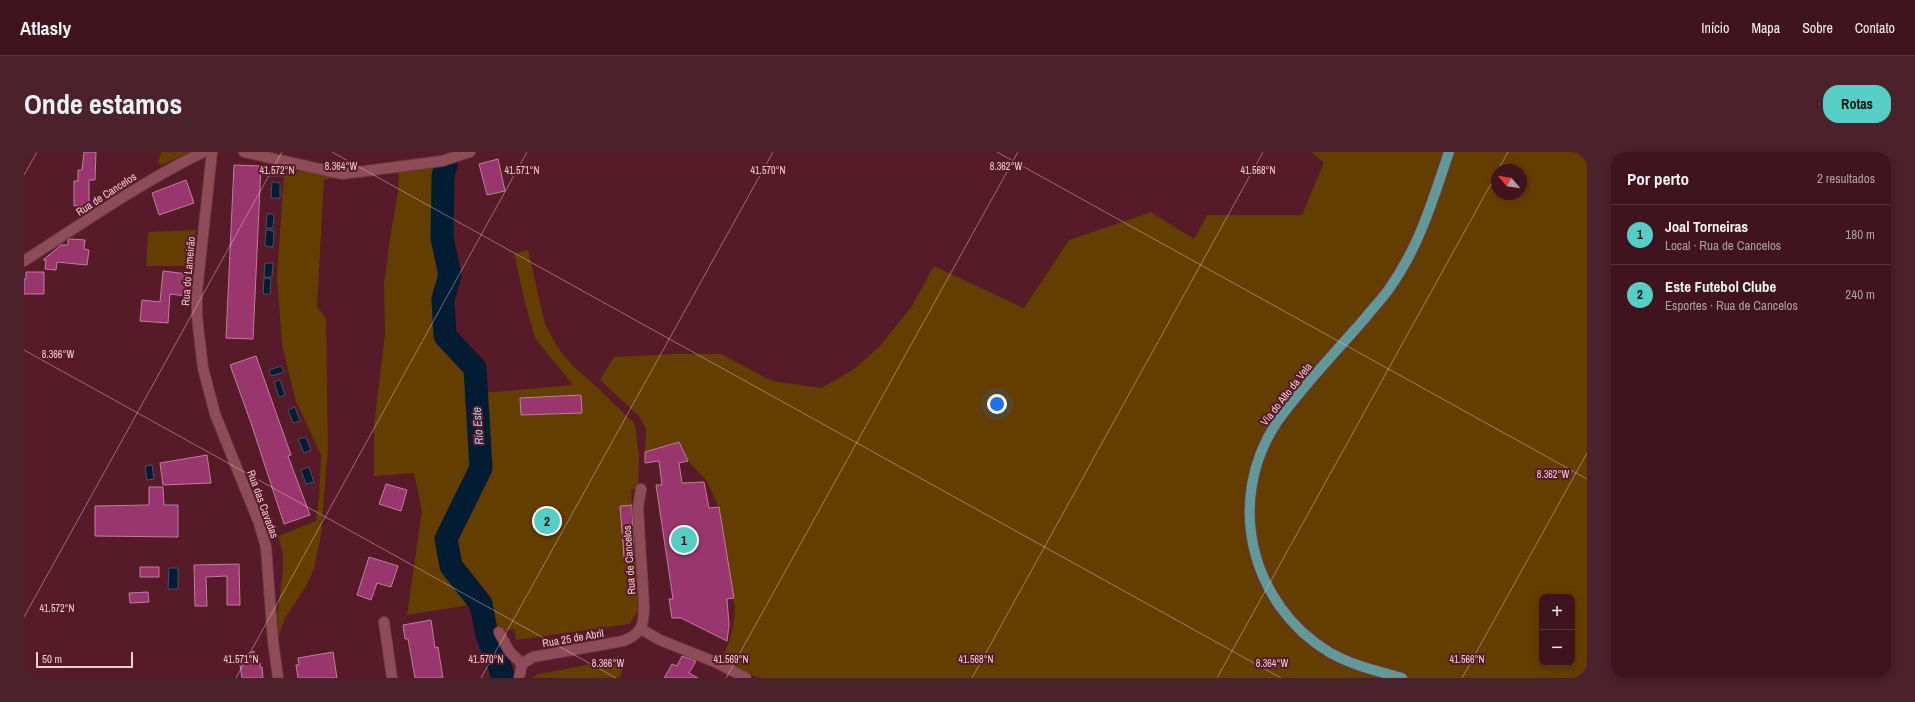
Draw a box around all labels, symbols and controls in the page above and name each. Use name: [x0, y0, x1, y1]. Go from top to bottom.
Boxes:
text: Atlasly: [20, 15, 71, 41]
text: Início: [1701, 19, 1729, 37]
text: Mapa: [1751, 19, 1780, 37]
text: Sobre: [1802, 19, 1833, 37]
text: Contato: [1855, 19, 1895, 37]
text: Onde estamos: [24, 85, 182, 123]
button: Rotas: [1823, 85, 1891, 123]
text: 8.364°W: [325, 160, 357, 173]
text: 8.362°W: [990, 160, 1022, 173]
text: 41.572°N: [260, 164, 295, 177]
text: 41.571°N: [505, 164, 540, 177]
text: 41.570°N: [751, 164, 786, 177]
text: 41.568°N: [1241, 164, 1276, 177]
north arrow: [1491, 164, 1527, 200]
text: Por perto: [1627, 167, 1689, 190]
street label: Rua de Cancelos: [73, 169, 139, 219]
text: 2 resultados: [1817, 170, 1875, 187]
text: Joal Torneiras: [1665, 216, 1748, 237]
text: 1: [1637, 226, 1643, 243]
text: 180 m: [1845, 226, 1875, 243]
street label: Rua do Lameirão: [178, 236, 198, 306]
text: Local · Rua de Cancelos: [1665, 237, 1781, 254]
text: Este Futebol Clube: [1665, 276, 1776, 297]
text: 2: [1637, 286, 1643, 303]
text: 240 m: [1845, 286, 1875, 303]
text: Esportes · Rua de Cancelos: [1665, 297, 1798, 314]
text: 8.366°W: [42, 348, 74, 361]
street label: Via do Alto da Vela: [1257, 360, 1315, 428]
your location: [987, 394, 1007, 414]
water label: Rio Este: [469, 406, 487, 445]
street label: Rua das Cavadas: [244, 468, 282, 541]
text: 8.362°W: [1537, 468, 1569, 481]
pin: 2: [534, 506, 560, 536]
street label: Rua de Cancelos: [620, 525, 638, 595]
pin: 1: [671, 525, 697, 555]
map controls: [1539, 594, 1575, 666]
button: +: [1539, 594, 1575, 630]
text: 41.572°N: [40, 602, 75, 615]
street label: Rua 25 de Abril: [541, 626, 605, 650]
button: −: [1539, 630, 1575, 666]
scale bar: [36, 650, 133, 669]
text: 50 m: [42, 652, 62, 666]
text: 41.571°N: [224, 653, 259, 666]
text: 41.570°N: [469, 653, 504, 666]
text: 41.569°N: [714, 653, 749, 666]
text: 41.568°N: [959, 653, 994, 666]
text: 41.566°N: [1450, 653, 1485, 666]
text: 8.366°W: [592, 657, 624, 670]
text: 8.364°W: [1256, 657, 1288, 670]

